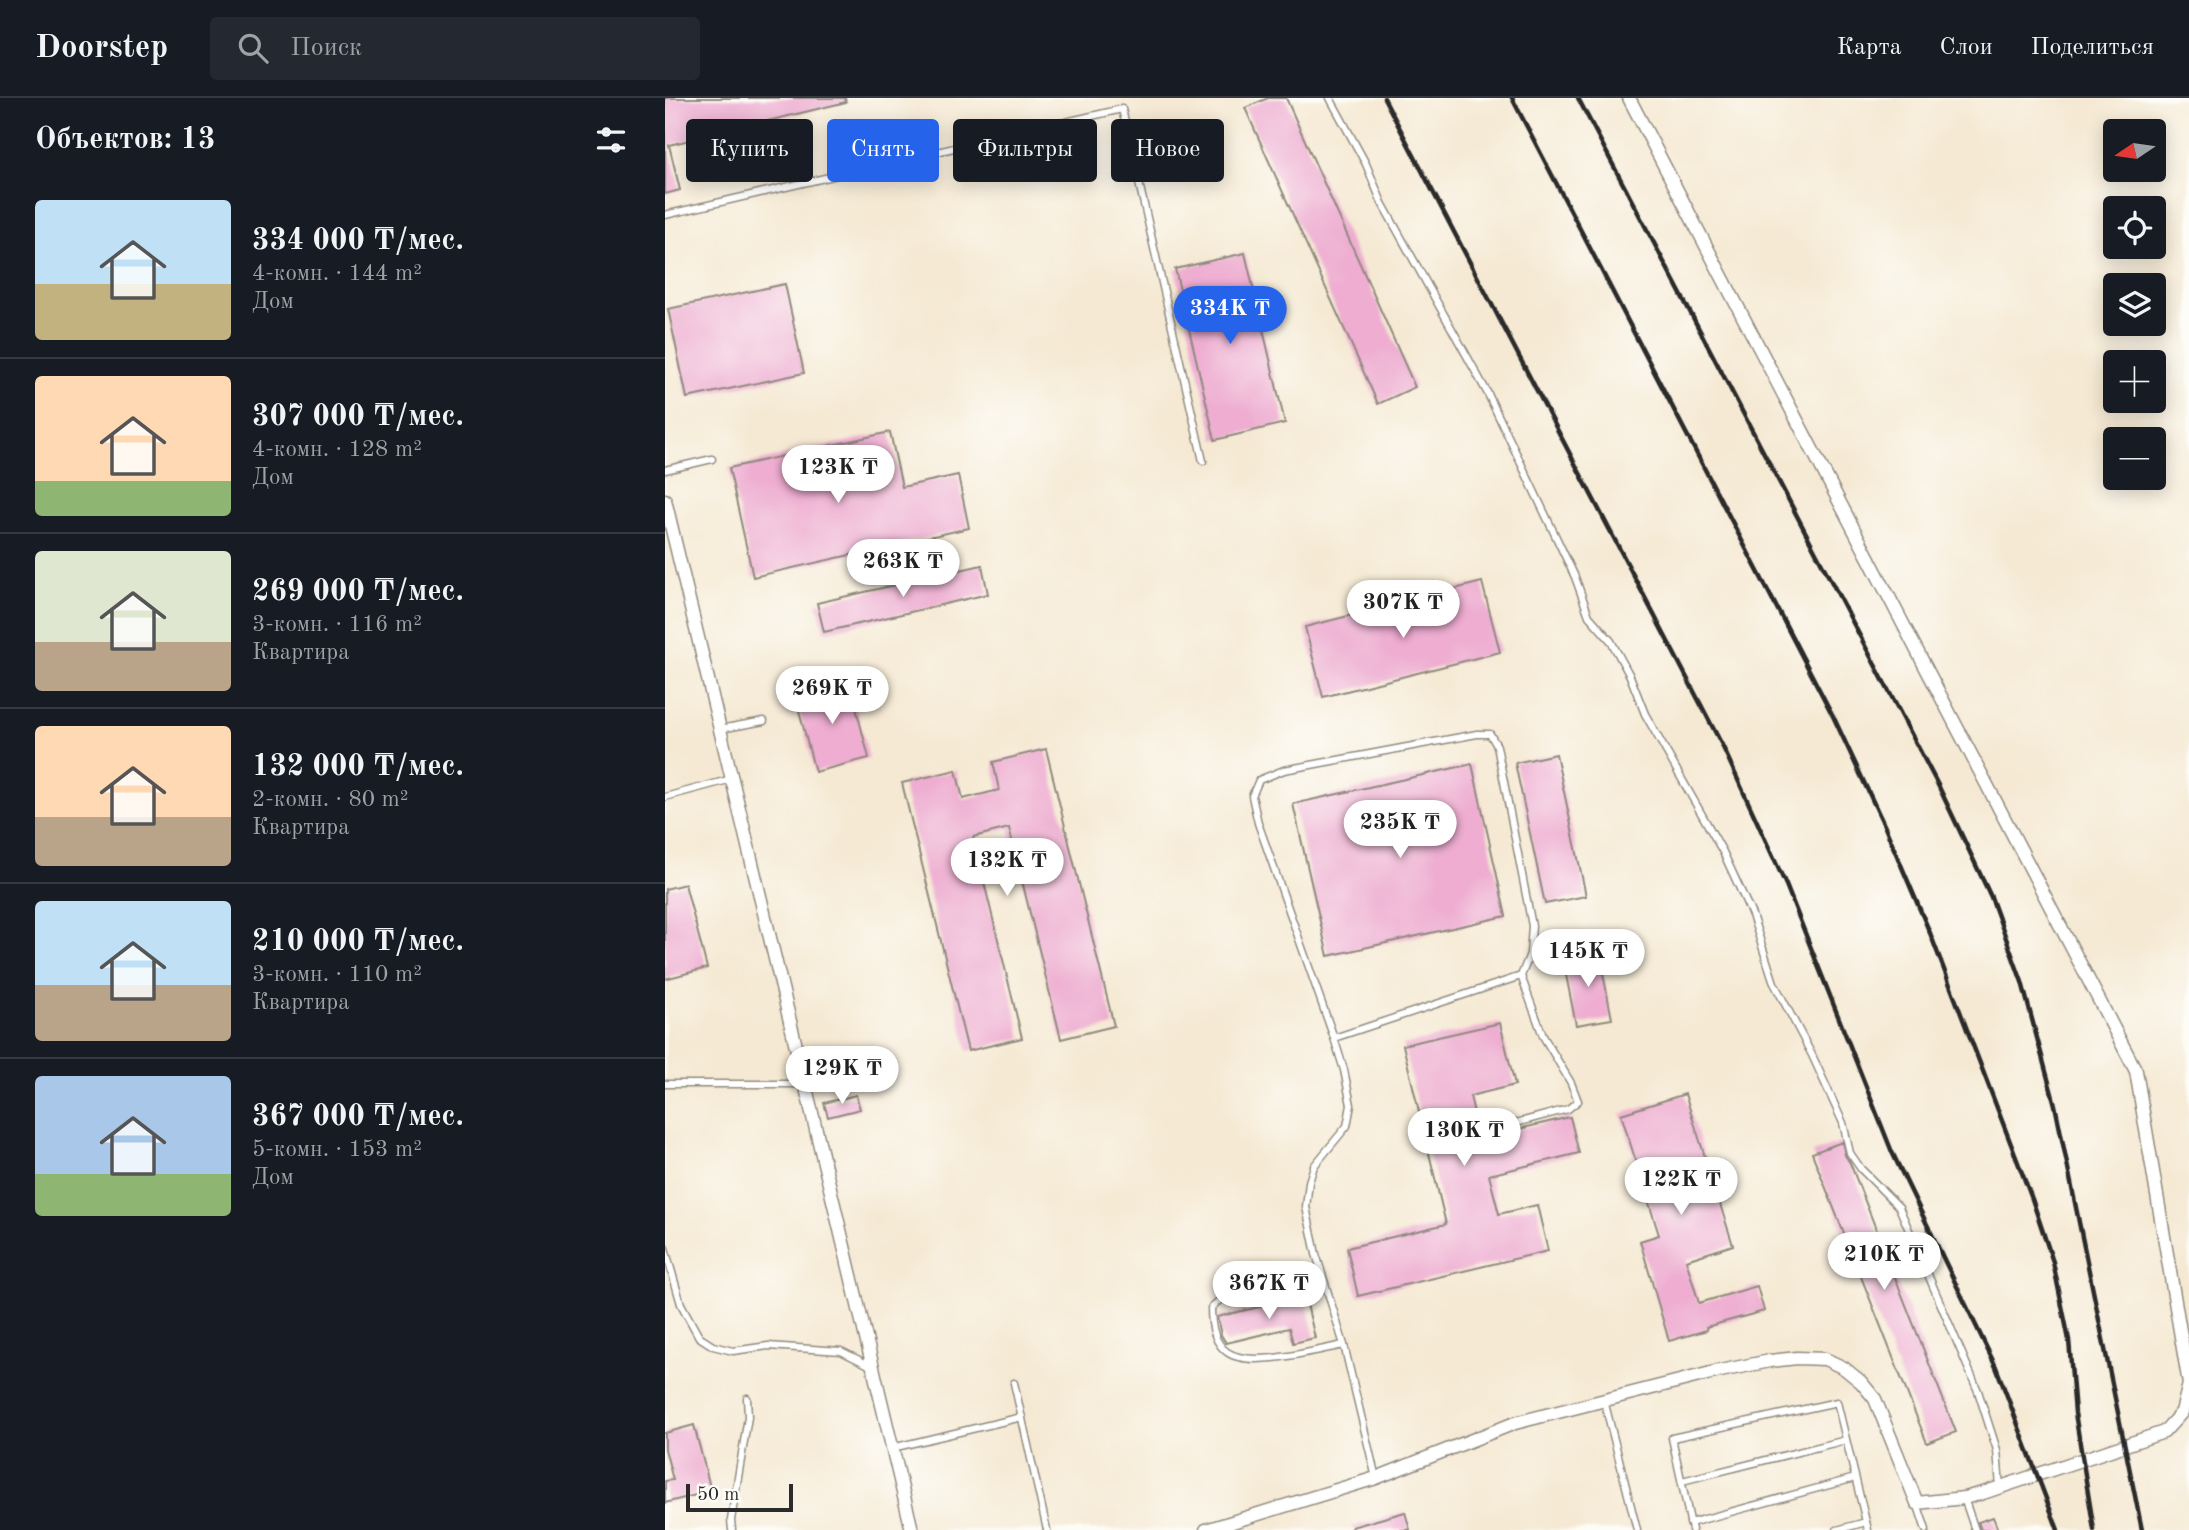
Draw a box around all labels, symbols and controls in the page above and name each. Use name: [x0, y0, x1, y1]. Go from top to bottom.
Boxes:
search box: [210, 17, 700, 80]
icon: search: [234, 29, 272, 67]
text: Doorstep: [35, 32, 168, 65]
text: Поиск: [290, 35, 362, 61]
text: Карта: [1837, 36, 1902, 60]
text: Слои: [1940, 36, 1993, 60]
text: Поделиться: [2031, 36, 2154, 60]
chip: Купить: [686, 119, 813, 182]
chip: Снять: [827, 119, 939, 182]
chip: Фильтры: [953, 119, 1097, 182]
chip: Новое: [1111, 119, 1224, 182]
north arrow: [2103, 119, 2167, 182]
map controls: [2103, 119, 2166, 490]
icon: filters: [592, 121, 630, 159]
text: Объектов: 13: [35, 125, 215, 155]
button: locate: [2103, 196, 2166, 259]
text: 334 000 ₸/мес.: [252, 226, 464, 256]
icon: home: [91, 228, 175, 312]
text: 4-комн. · 144 m²: [252, 262, 422, 285]
button: layers: [2103, 273, 2166, 336]
pin: 334K ₸: [1173, 286, 1287, 346]
text: Дом: [252, 290, 294, 313]
text: 334K ₸: [1190, 297, 1270, 320]
button: +: [2103, 350, 2166, 413]
text: 307 000 ₸/мес.: [252, 402, 464, 432]
icon: home: [91, 404, 175, 488]
button: −: [2103, 427, 2166, 490]
text: 4-комн. · 128 m²: [252, 438, 422, 461]
pin: 123K ₸: [781, 446, 895, 505]
text: 123K ₸: [798, 456, 878, 479]
text: Дом: [252, 466, 294, 489]
pin: 263K ₸: [846, 540, 960, 599]
text: 263K ₸: [863, 550, 943, 573]
text: 269 000 ₸/мес.: [252, 577, 464, 607]
icon: home: [91, 579, 175, 663]
pin: 307K ₸: [1346, 580, 1460, 640]
text: 307K ₸: [1363, 591, 1443, 614]
text: 3-комн. · 116 m²: [252, 613, 422, 636]
text: Квартира: [252, 641, 350, 664]
pin: 269K ₸: [775, 666, 889, 726]
text: 269K ₸: [792, 677, 872, 700]
text: 132 000 ₸/мес.: [252, 752, 464, 782]
icon: home: [91, 754, 175, 838]
text: 2-комн. · 80 m²: [252, 788, 409, 811]
pin: 235K ₸: [1343, 800, 1457, 860]
text: 235K ₸: [1360, 811, 1440, 834]
text: Квартира: [252, 816, 350, 839]
pin: 132K ₸: [950, 838, 1064, 898]
text: 132K ₸: [967, 849, 1047, 872]
text: 210 000 ₸/мес.: [252, 927, 464, 957]
icon: home: [91, 929, 175, 1013]
pin: 145K ₸: [1531, 930, 1645, 989]
text: 145K ₸: [1548, 940, 1628, 963]
text: 3-комн. · 110 m²: [252, 963, 422, 986]
text: Квартира: [252, 991, 350, 1014]
pin: 129K ₸: [785, 1046, 899, 1106]
text: 129K ₸: [802, 1057, 882, 1080]
text: 367 000 ₸/мес.: [252, 1102, 464, 1132]
icon: home: [91, 1104, 175, 1188]
pin: 130K ₸: [1407, 1108, 1521, 1168]
text: 130K ₸: [1424, 1119, 1504, 1142]
text: 5-комн. · 153 m²: [252, 1138, 422, 1161]
pin: 122K ₸: [1624, 1158, 1738, 1217]
text: Дом: [252, 1166, 294, 1189]
text: 122K ₸: [1641, 1168, 1721, 1191]
pin: 210K ₸: [1827, 1232, 1941, 1292]
text: 210K ₸: [1844, 1243, 1924, 1266]
pin: 367K ₸: [1212, 1262, 1326, 1321]
text: 367K ₸: [1229, 1272, 1309, 1295]
scale bar: [686, 1481, 793, 1513]
text: 50 m: [697, 1486, 739, 1505]

